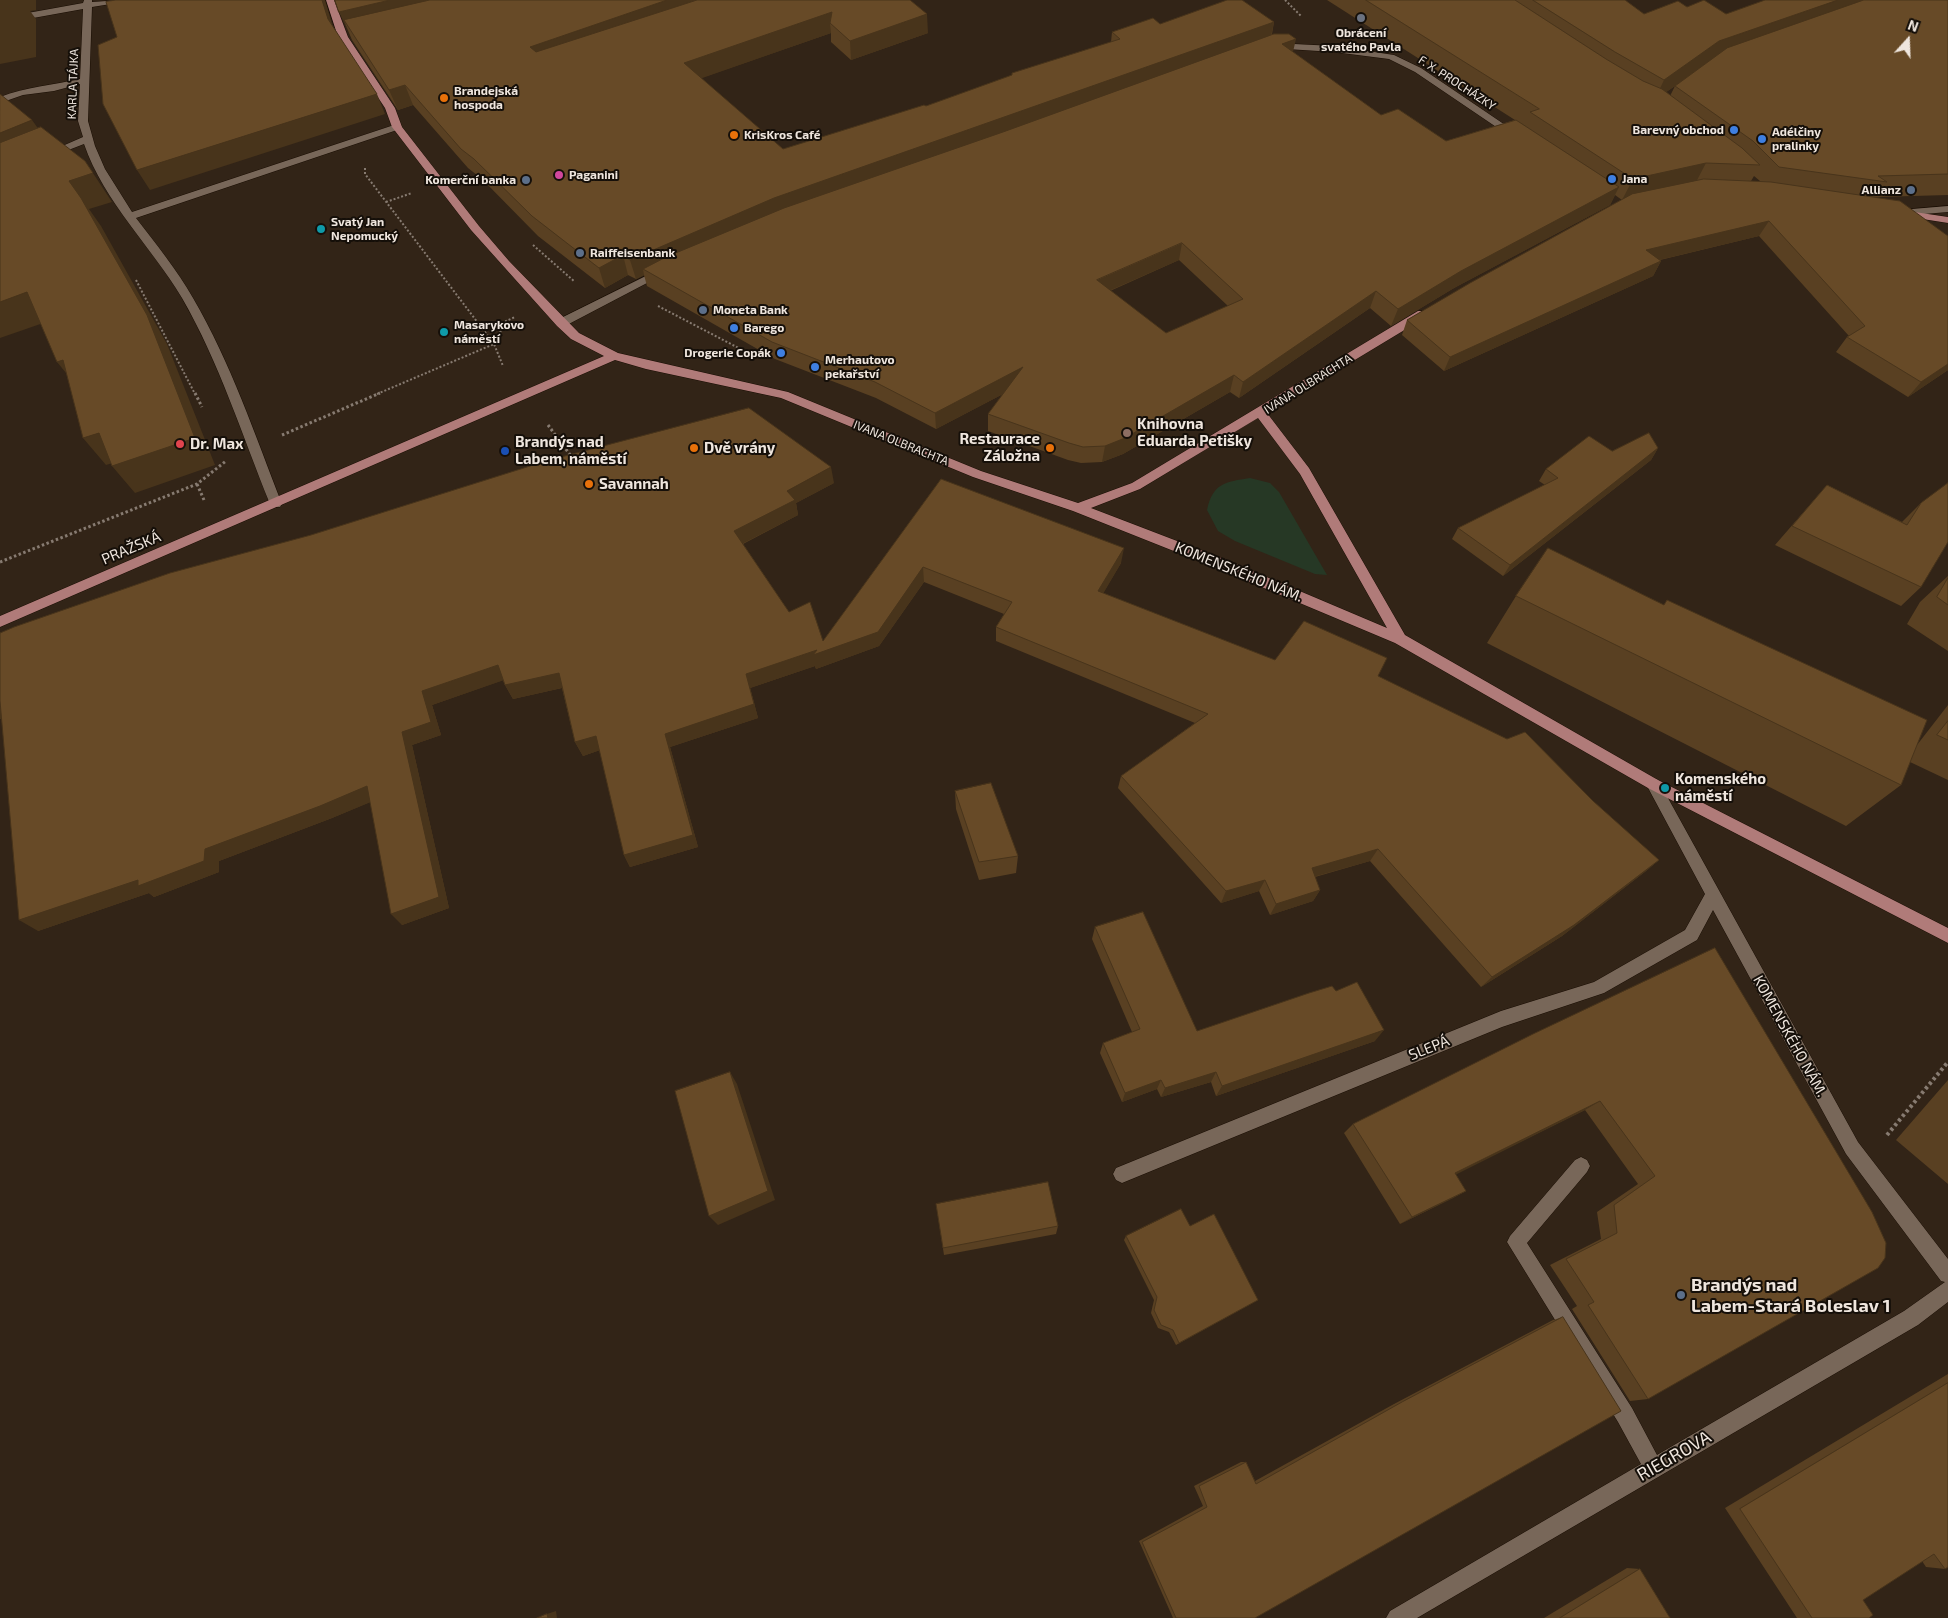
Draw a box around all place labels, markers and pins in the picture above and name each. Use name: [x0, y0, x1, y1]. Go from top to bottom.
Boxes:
marker: Obrácení svatého Pavla: [1355, 12, 1367, 24]
place label: Obrácení svatého Pavla: [1321, 26, 1401, 54]
place label: Brandejská hospoda: [454, 84, 518, 112]
marker: Brandejská hospoda: [438, 92, 450, 104]
place label: Barevný obchod: [1633, 123, 1724, 137]
marker: Barevný obchod: [1728, 124, 1740, 136]
place label: Adélčiny pralinky: [1772, 125, 1821, 153]
place label: KrisKros Café: [744, 128, 821, 142]
marker: KrisKros Café: [728, 129, 740, 141]
marker: Adélčiny pralinky: [1756, 133, 1768, 145]
place label: Paganini: [569, 168, 618, 182]
marker: Paganini: [553, 169, 565, 181]
place label: Jana: [1622, 172, 1647, 186]
place label: Komerční banka: [425, 173, 516, 187]
marker: Jana: [1606, 173, 1618, 185]
marker: Komerční banka: [520, 174, 532, 186]
place label: Allianz: [1862, 183, 1901, 197]
marker: Allianz: [1905, 184, 1917, 196]
place label: Svatý Jan Nepomucký: [331, 215, 398, 243]
marker: Svatý Jan Nepomucký: [315, 223, 327, 235]
place label: Raiffeisenbank: [590, 246, 675, 260]
marker: Raiffeisenbank: [574, 247, 586, 259]
place label: Moneta Bank: [713, 303, 788, 317]
marker: Moneta Bank: [697, 304, 709, 316]
place label: Masarykovo náměstí: [454, 318, 524, 346]
place label: Barego: [744, 321, 784, 335]
marker: Barego: [728, 322, 740, 334]
marker: Masarykovo náměstí: [438, 326, 450, 338]
place label: Drogerie Copák: [684, 346, 771, 360]
marker: Drogerie Copák: [775, 347, 787, 359]
place label: Merhautovo pekařství: [825, 353, 895, 381]
marker: Merhautovo pekařství: [809, 361, 821, 373]
place label: Knihovna Eduarda Petišky: [1137, 415, 1252, 450]
marker: Knihovna Eduarda Petišky: [1121, 427, 1133, 439]
place label: Restaurace Záložna: [959, 430, 1040, 465]
place label: Brandýs nad Labem, náměstí: [515, 433, 627, 468]
place label: Dr. Max: [190, 435, 244, 453]
marker: Dr. Max: [174, 438, 186, 450]
place label: Dvě vrány: [704, 439, 775, 457]
marker: Dvě vrány: [688, 442, 700, 454]
marker: Restaurace Záložna: [1044, 442, 1056, 454]
marker: Brandýs nad Labem, náměstí: [499, 445, 511, 457]
place label: Savannah: [599, 475, 669, 493]
marker: Savannah: [583, 478, 595, 490]
place label: Komenského náměstí: [1675, 770, 1766, 805]
marker: Komenského náměstí: [1659, 782, 1671, 794]
place label: Brandýs nad Labem-Stará Boleslav 1: [1691, 1274, 1891, 1316]
marker: Brandýs nad Labem-Stará Boleslav 1: [1675, 1289, 1687, 1301]

